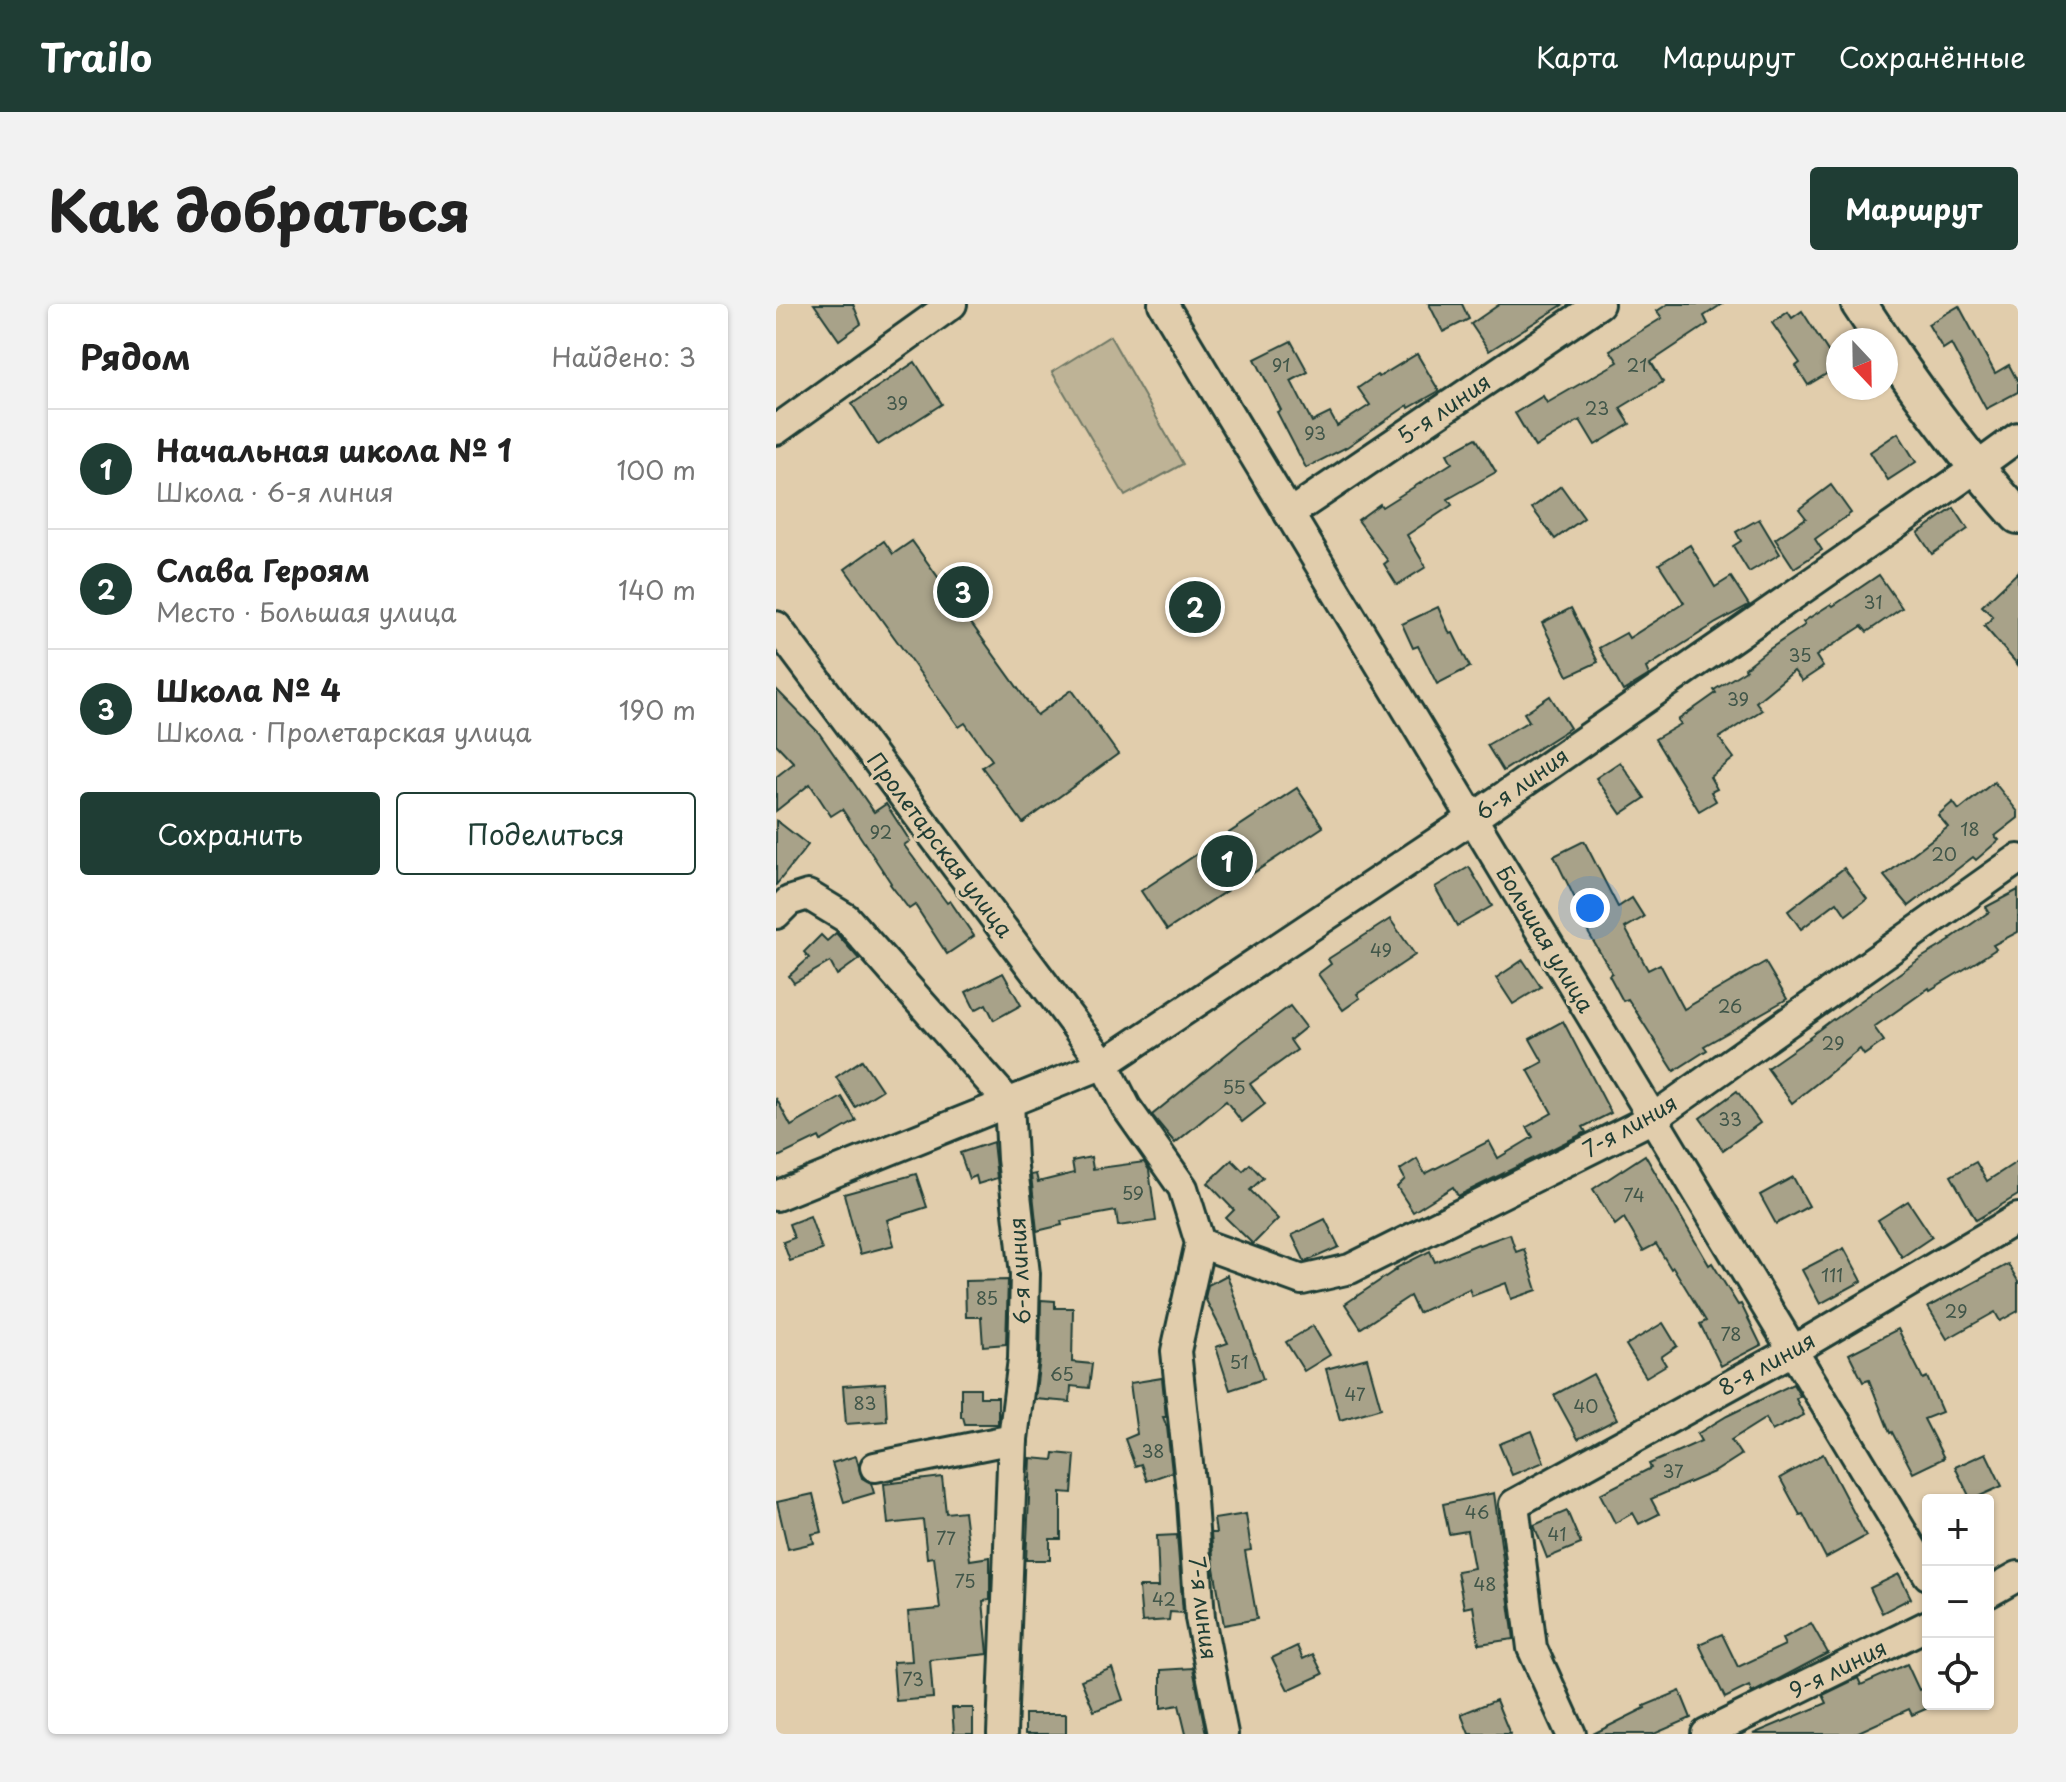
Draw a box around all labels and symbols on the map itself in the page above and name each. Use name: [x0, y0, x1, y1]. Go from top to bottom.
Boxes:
north arrow: [1826, 328, 1898, 400]
house number: 91: [1272, 351, 1290, 378]
house number: 21: [1627, 351, 1647, 378]
street label: 5-я линия: [1390, 364, 1496, 451]
house number: 39: [886, 389, 908, 416]
house number: 23: [1585, 394, 1609, 421]
house number: 93: [1304, 419, 1326, 446]
pin: 3: [937, 562, 989, 622]
pin: 2: [1169, 577, 1221, 637]
house number: 31: [1864, 588, 1882, 615]
house number: 35: [1788, 641, 1812, 668]
house number: 39: [1727, 685, 1749, 712]
street label: 6-я линия: [1468, 738, 1575, 827]
street label: Пролетарская улица: [860, 744, 1022, 944]
house number: 18: [1960, 815, 1980, 842]
house number: 92: [870, 818, 892, 845]
pin: 1: [1201, 831, 1253, 891]
house number: 20: [1931, 840, 1957, 867]
street label: Большая улица: [1489, 858, 1603, 1018]
your location: [1570, 888, 1610, 928]
house number: 49: [1370, 936, 1392, 963]
house number: 26: [1718, 992, 1742, 1019]
house number: 29: [1822, 1029, 1844, 1056]
house number: 55: [1222, 1073, 1246, 1100]
street label: 7-я линия: [1576, 1085, 1683, 1164]
house number: 33: [1718, 1105, 1742, 1132]
house number: 59: [1122, 1179, 1144, 1206]
house number: 74: [1623, 1181, 1645, 1208]
street label: 6-я линия: [999, 1217, 1038, 1326]
house number: 111: [1821, 1261, 1843, 1288]
house number: 85: [976, 1284, 998, 1311]
house number: 29: [1945, 1297, 1967, 1324]
house number: 78: [1721, 1320, 1742, 1347]
street label: 8-я линия: [1712, 1323, 1821, 1403]
house number: 51: [1229, 1348, 1249, 1375]
house number: 65: [1050, 1360, 1074, 1387]
house number: 47: [1344, 1380, 1366, 1407]
house number: 83: [854, 1389, 876, 1416]
house number: 40: [1573, 1392, 1599, 1419]
house number: 38: [1141, 1437, 1165, 1464]
house number: 37: [1662, 1457, 1684, 1484]
house number: 46: [1465, 1498, 1489, 1525]
house number: 41: [1548, 1520, 1566, 1547]
house number: 77: [936, 1524, 956, 1551]
street label: 7-я линия: [1182, 1554, 1227, 1661]
house number: 75: [955, 1567, 976, 1594]
house number: 48: [1473, 1570, 1497, 1597]
house number: 42: [1152, 1585, 1176, 1612]
street label: 9-я линия: [1783, 1630, 1892, 1705]
house number: 73: [902, 1665, 924, 1692]

